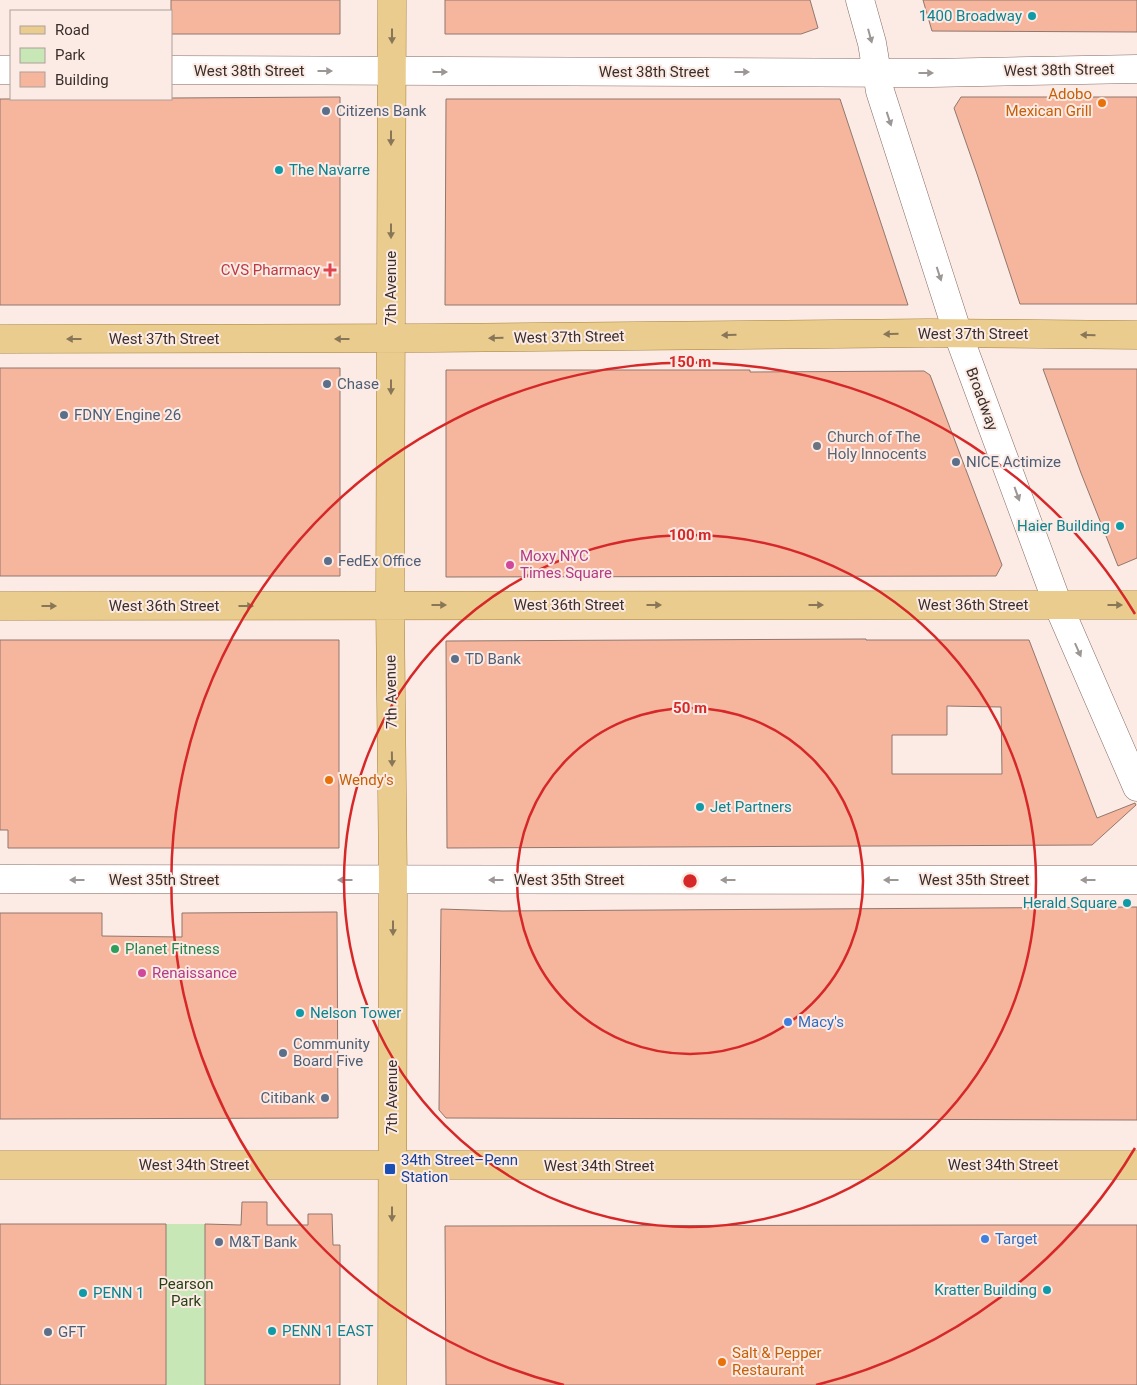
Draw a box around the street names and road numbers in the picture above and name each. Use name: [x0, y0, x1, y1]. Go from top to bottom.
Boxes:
street label: West 38th Street: [1003, 60, 1115, 80]
street label: West 38th Street: [194, 62, 304, 80]
street label: West 38th Street: [599, 63, 709, 81]
street label: 7th Avenue: [382, 251, 400, 325]
street label: West 37th Street: [918, 325, 1028, 343]
street label: West 37th Street: [513, 327, 625, 347]
street label: West 37th Street: [109, 330, 219, 348]
street label: Broadway: [962, 365, 1002, 433]
street label: West 36th Street: [514, 596, 624, 614]
street label: West 36th Street: [918, 596, 1028, 614]
street label: West 36th Street: [109, 597, 219, 615]
street label: 7th Avenue: [381, 655, 401, 729]
street label: West 35th Street: [109, 871, 219, 889]
street label: West 35th Street: [514, 871, 624, 889]
street label: West 35th Street: [919, 871, 1029, 889]
street label: 7th Avenue: [383, 1060, 401, 1134]
street label: West 34th Street: [139, 1156, 249, 1174]
street label: West 34th Street: [948, 1156, 1058, 1174]
street label: West 34th Street: [544, 1157, 654, 1175]

